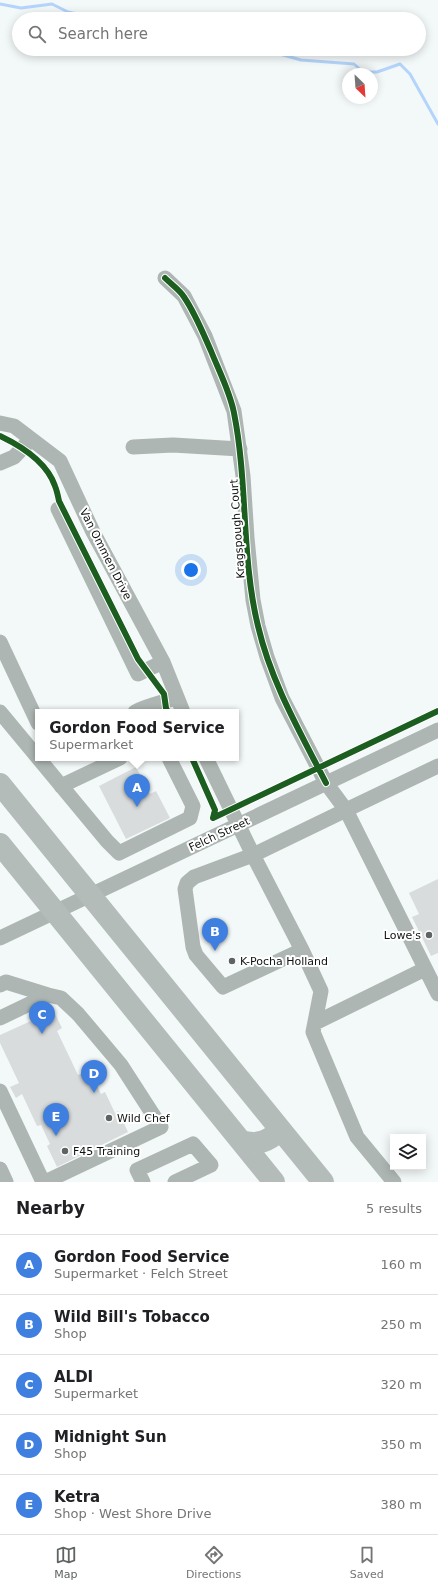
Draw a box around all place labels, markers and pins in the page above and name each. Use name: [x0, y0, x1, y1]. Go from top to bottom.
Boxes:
pin: A: [124, 774, 150, 807]
pin: B: [202, 918, 228, 951]
place label: Lowe's: [384, 929, 421, 942]
marker: Lowe's: [424, 930, 434, 940]
place label: K-Pocha Holland: [240, 955, 328, 968]
marker: K-Pocha Holland: [227, 956, 237, 966]
pin: C: [29, 1001, 55, 1034]
pin: D: [81, 1060, 107, 1093]
pin: E: [43, 1103, 69, 1136]
place label: Wild Chef: [117, 1112, 171, 1125]
marker: Wild Chef: [104, 1113, 114, 1123]
place label: F45 Training: [73, 1145, 140, 1158]
marker: F45 Training: [60, 1146, 70, 1156]

